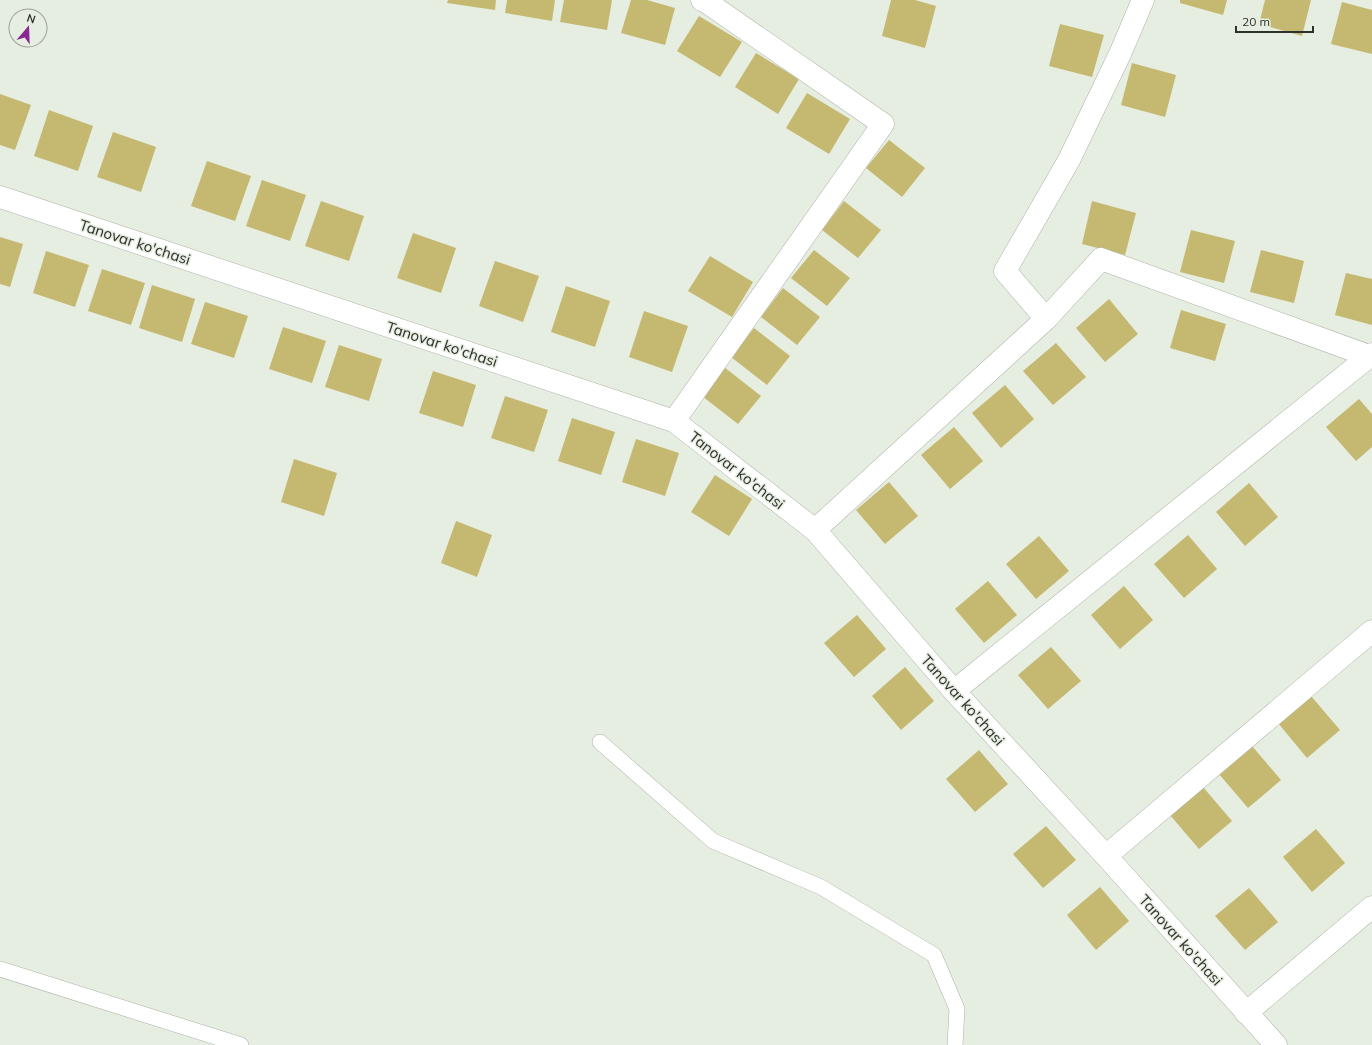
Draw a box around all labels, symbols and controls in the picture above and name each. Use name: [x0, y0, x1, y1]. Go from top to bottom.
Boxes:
north arrow: [8, 8, 48, 48]
scale bar: [1236, 8, 1313, 34]
text: N: [25, 11, 37, 27]
text: 20 m: [1242, 14, 1270, 29]
street label: Tanovar ko'chasi: [77, 215, 193, 269]
street label: Tanovar ko'chasi: [384, 317, 500, 371]
street label: Tanovar ko'chasi: [685, 427, 789, 513]
street label: Tanovar ko'chasi: [917, 651, 1009, 749]
street label: Tanovar ko'chasi: [1135, 891, 1227, 989]

